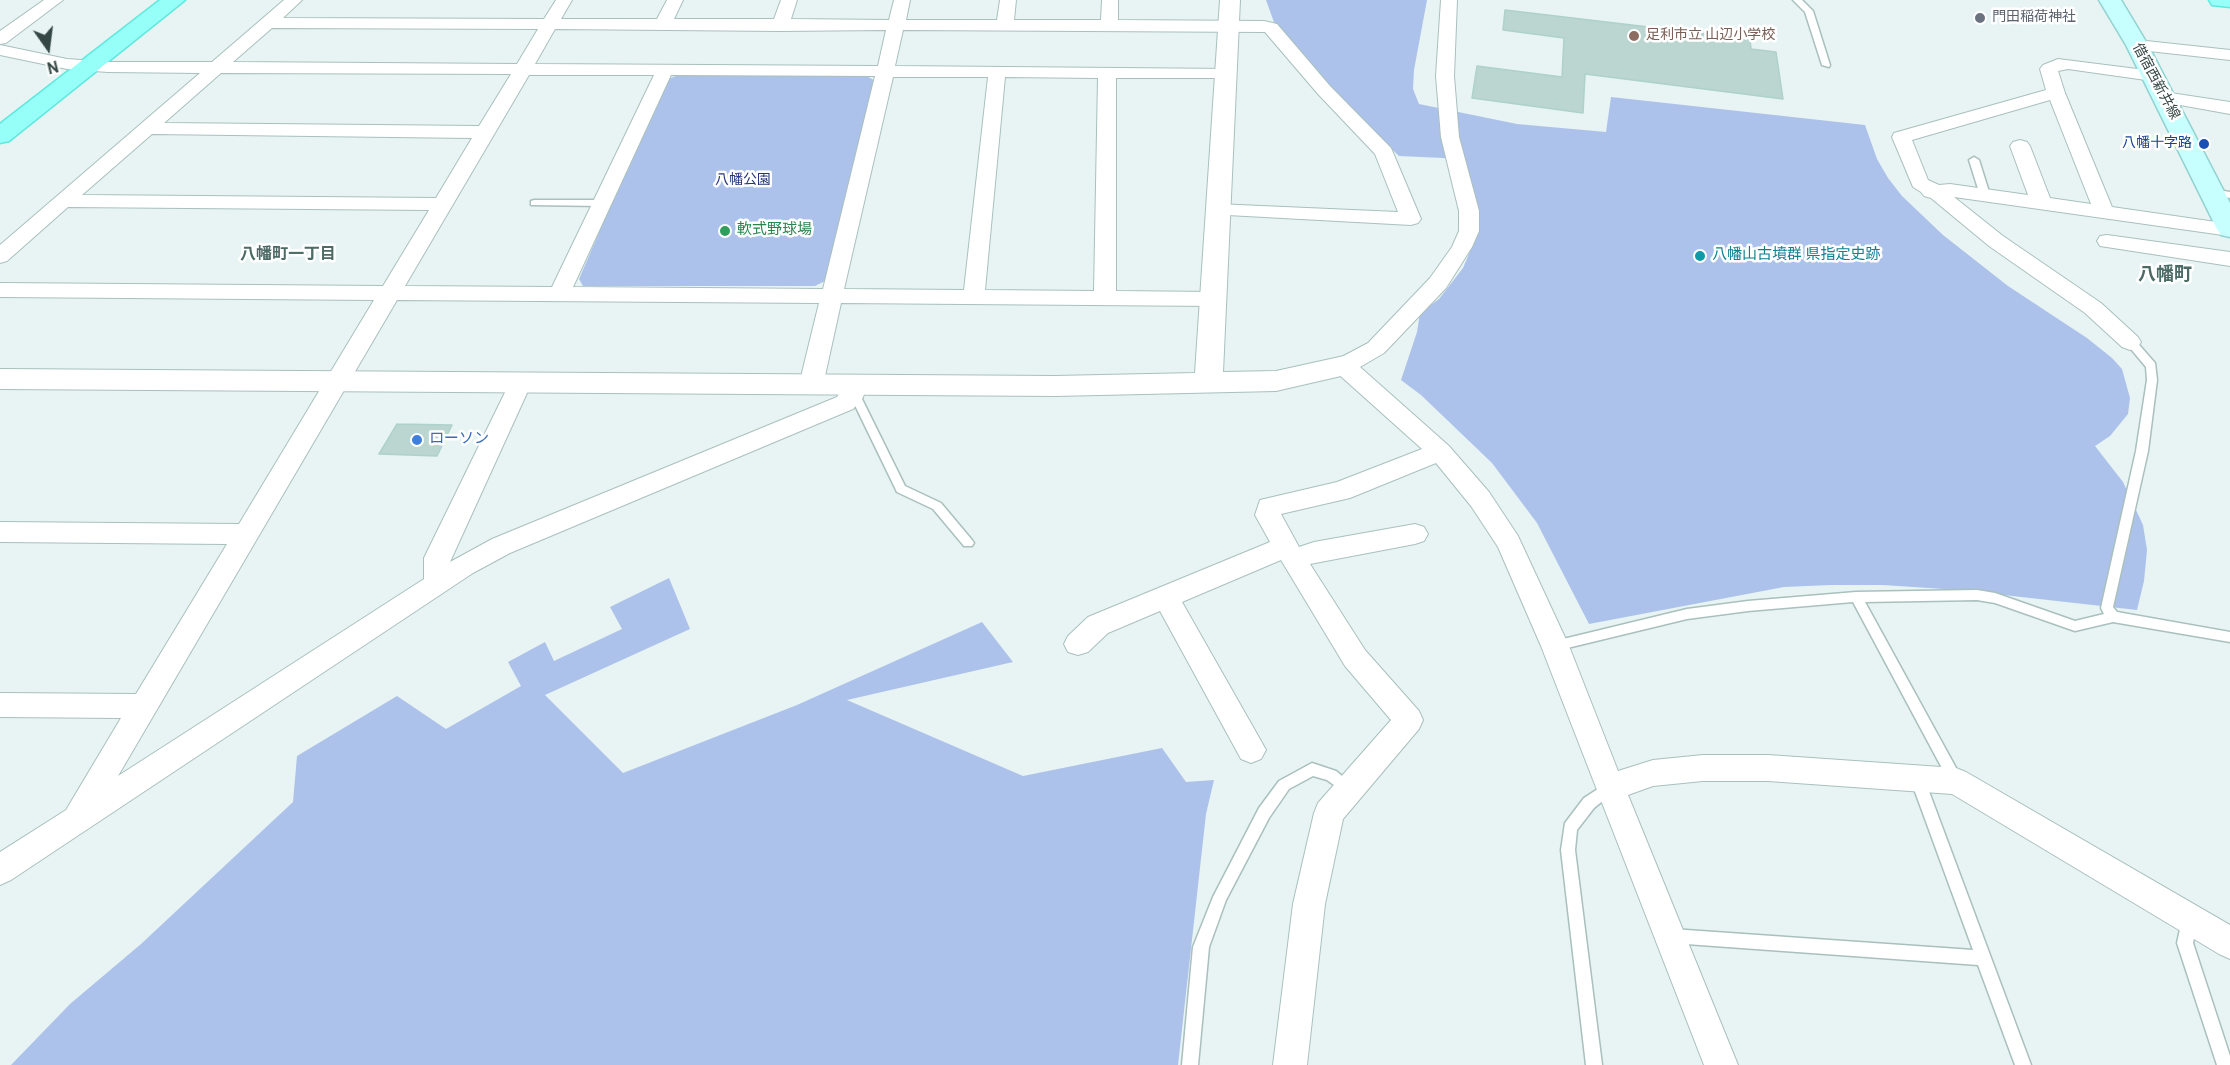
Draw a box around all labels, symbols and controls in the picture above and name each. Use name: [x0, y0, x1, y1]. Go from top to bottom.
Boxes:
place label: 門田稲荷神社: [1992, 10, 2076, 26]
marker: 門田稲荷神社: [1973, 11, 1987, 25]
north arrow: [18, 18, 78, 78]
place label: 足利市立 山辺小学校: [1646, 28, 1775, 44]
marker: 足利市立 山辺小学校: [1627, 29, 1641, 43]
street label: 借宿西新井線: [2128, 41, 2182, 123]
text: N: [44, 54, 60, 77]
place label: 八幡十字路: [2122, 136, 2192, 152]
marker: 八幡十字路: [2197, 137, 2211, 151]
park label: 八幡公園: [715, 173, 771, 189]
place label: 軟式野球場: [737, 222, 812, 240]
marker: 軟式野球場: [718, 224, 732, 238]
district label: 八幡町一丁目: [240, 246, 336, 266]
place label: 八幡山古墳群 県指定史跡: [1712, 247, 1881, 265]
marker: 八幡山古墳群 県指定史跡: [1693, 249, 1707, 263]
district label: 八幡町: [2138, 265, 2192, 287]
place label: ローソン: [429, 431, 489, 449]
marker: ローソン: [410, 433, 424, 447]

